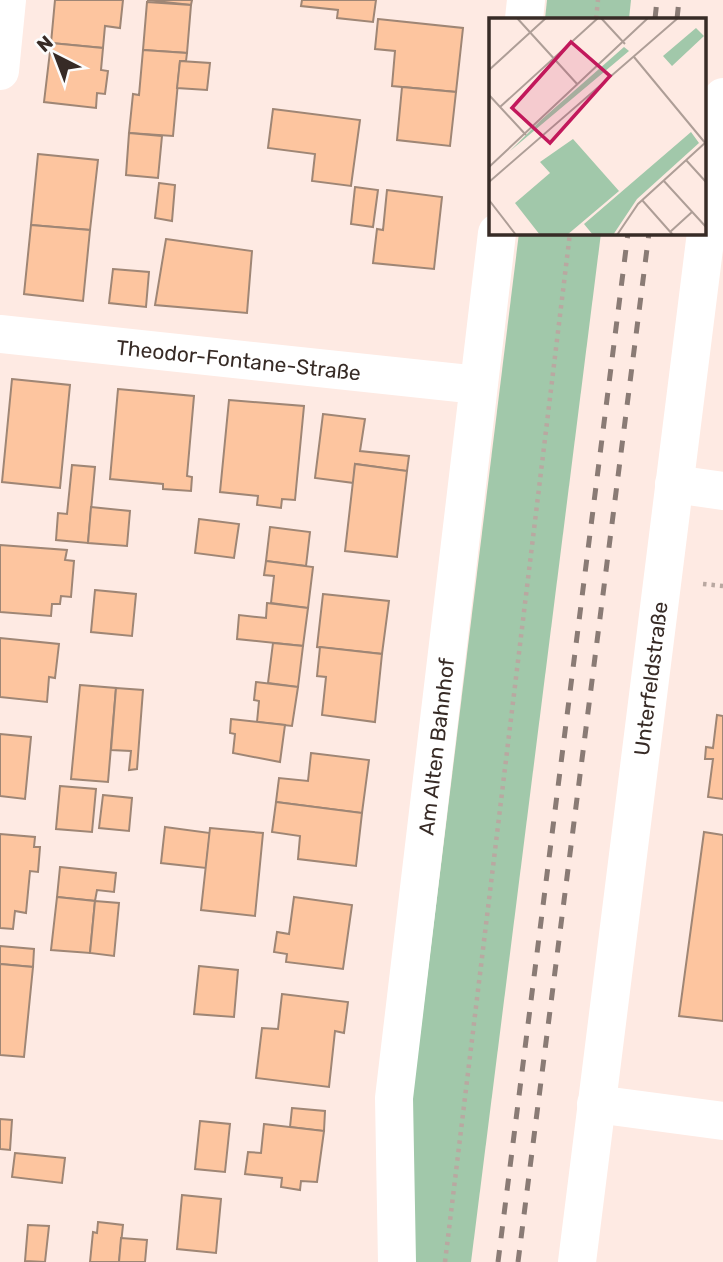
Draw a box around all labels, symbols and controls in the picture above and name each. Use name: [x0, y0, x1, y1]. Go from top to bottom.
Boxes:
inset map: [489, 18, 706, 234]
north arrow: [21, 21, 91, 91]
text: N: [32, 31, 58, 57]
street label: Theodor-Fontane-Straße: [115, 334, 362, 385]
street label: Unterfeldstraße: [628, 600, 672, 757]
street label: Am Alten Bahnhof: [413, 656, 459, 837]

